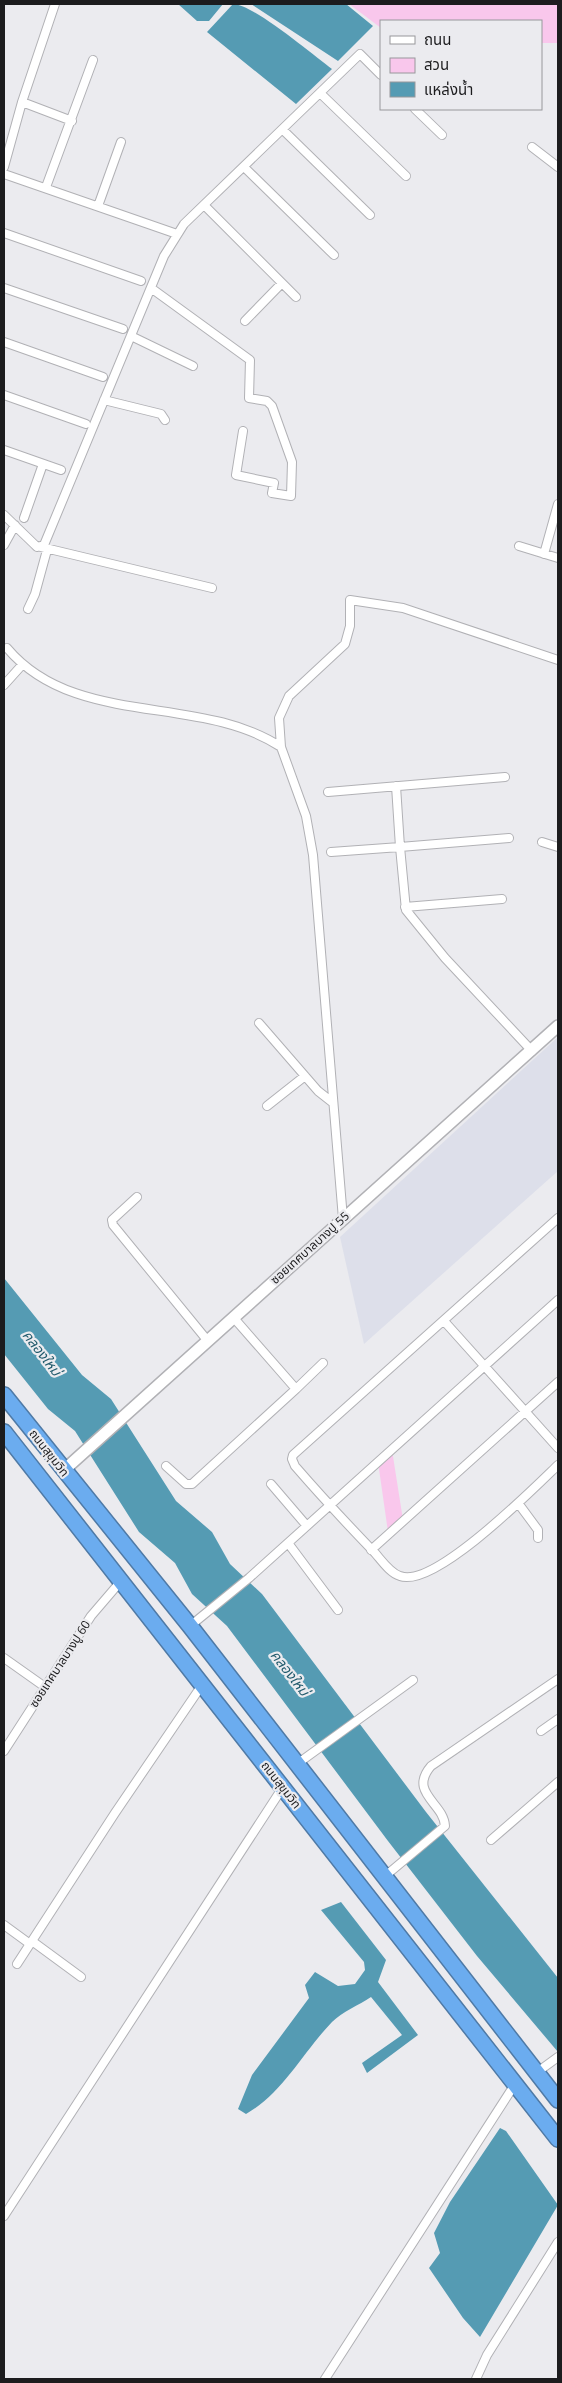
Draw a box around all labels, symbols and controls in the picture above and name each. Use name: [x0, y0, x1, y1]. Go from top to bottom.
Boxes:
legend: [380, 20, 542, 110]
text: ถนน: [424, 29, 451, 49]
text: สวน: [424, 54, 449, 74]
text: แหล่งน้ำ: [424, 79, 473, 99]
street label: ซอยเทศบาลบางปู 55: [267, 1208, 353, 1288]
water label: คลองใหม่: [19, 1326, 67, 1381]
street label: ถนนสุขุมวิท: [25, 1425, 73, 1480]
street label: ซอยเทศบาลบางปู 60: [25, 1617, 94, 1711]
water label: คลองใหม่: [267, 1646, 315, 1701]
street label: ถนนสุขุมวิท: [257, 1757, 305, 1812]

